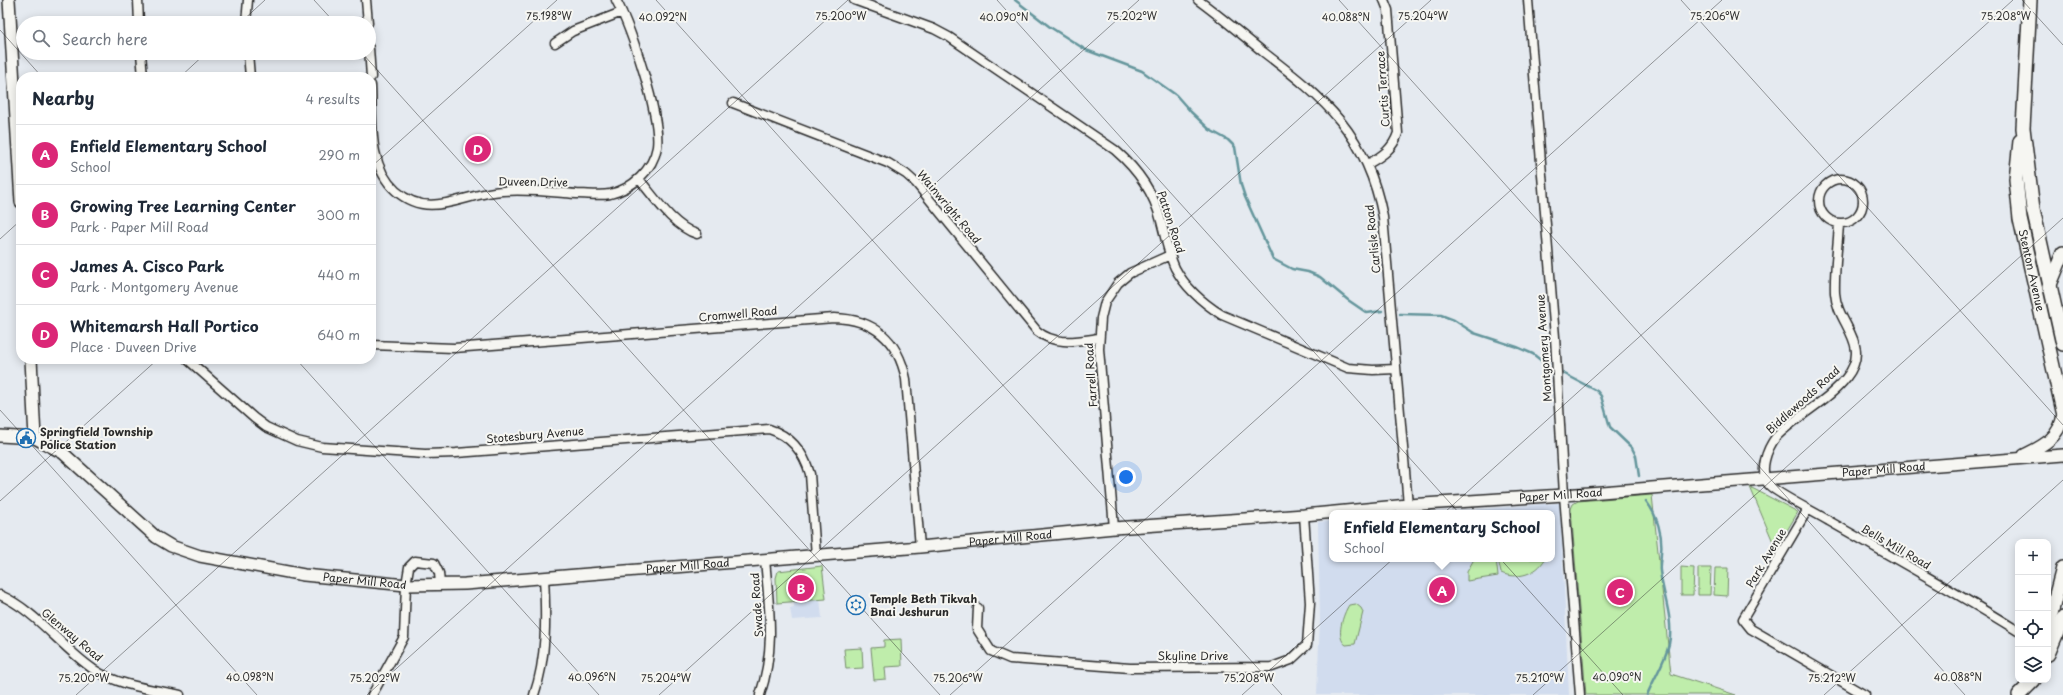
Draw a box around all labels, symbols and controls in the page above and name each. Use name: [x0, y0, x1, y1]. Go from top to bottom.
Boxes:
text: 75.198°W: [526, 8, 572, 23]
text: 75.200°W: [816, 8, 867, 23]
text: 75.202°W: [1107, 8, 1158, 23]
text: 75.204°W: [1398, 8, 1449, 23]
text: 75.206°W: [1690, 8, 1741, 23]
text: 75.208°W: [1981, 8, 2032, 23]
text: 40.092°N: [639, 9, 687, 24]
text: 40.090°N: [980, 9, 1029, 24]
text: 40.088°N: [1322, 9, 1370, 24]
search box: [16, 16, 376, 60]
icon: search: [30, 27, 52, 49]
text: Search here: [62, 27, 148, 50]
street label: Curtis Terrace: [1371, 50, 1394, 128]
text: Nearby: [32, 85, 94, 111]
text: 4 results: [306, 89, 360, 108]
text: Enfield Elementary School: [70, 134, 267, 157]
pin: D: [465, 134, 491, 164]
text: A: [40, 145, 50, 164]
text: 290 m: [319, 145, 360, 164]
text: School: [70, 157, 111, 176]
street label: Wainwright Road: [913, 166, 985, 247]
street label: Duveen Drive: [498, 172, 568, 191]
street label: Patton Road: [1153, 188, 1190, 255]
text: Growing Tree Learning Center: [70, 194, 296, 217]
street label: Carlisle Road: [1360, 204, 1385, 274]
text: B: [41, 205, 49, 224]
text: 300 m: [316, 205, 360, 224]
text: Park · Paper Mill Road: [70, 217, 209, 236]
street label: Stenton Avenue: [2015, 228, 2049, 313]
text: James A. Cisco Park: [70, 254, 224, 277]
text: C: [40, 265, 50, 284]
text: 440 m: [317, 265, 360, 284]
text: Park · Montgomery Avenue: [70, 277, 239, 296]
street label: Montgomery Avenue: [1531, 294, 1556, 402]
street label: Cromwell Road: [698, 302, 778, 325]
text: Whitemarsh Hall Portico: [70, 314, 259, 337]
text: D: [40, 325, 50, 344]
text: 640 m: [317, 325, 360, 344]
text: Place · Duveen Drive: [70, 337, 197, 356]
street label: Farrell Road: [1080, 342, 1101, 408]
street label: Biddlewoods Road: [1762, 362, 1843, 438]
street label: Stotesbury Avenue: [485, 422, 585, 447]
place label: Springfield Township Police Station: [40, 423, 153, 453]
public building icon: Springfield Township Police Station: [15, 427, 37, 449]
street label: Paper Mill Road: [1841, 457, 1926, 481]
your location: [1116, 467, 1136, 487]
street label: Paper Mill Road: [1518, 483, 1603, 506]
popup: [1329, 510, 1555, 562]
text: Enfield Elementary School: [1344, 515, 1540, 538]
street label: Bells Mill Road: [1858, 520, 1934, 573]
street label: Paper Mill Road: [968, 525, 1053, 550]
street label: Park Avenue: [1741, 525, 1790, 591]
text: School: [1344, 538, 1384, 557]
map controls: [2015, 539, 2051, 683]
button: +: [2015, 539, 2051, 575]
street label: Paper Mill Road: [645, 554, 730, 577]
street label: Paper Mill Road: [322, 568, 407, 593]
street label: Swade Road: [746, 572, 767, 638]
pin: B: [788, 573, 814, 603]
pin: A: [1429, 575, 1455, 605]
button: −: [2015, 575, 2051, 611]
pin: C: [1607, 577, 1633, 607]
place label: Temple Beth Tikvah Bnai Jeshurun: [870, 590, 978, 620]
synagogue icon: Temple Beth Tikvah Bnai Jeshurun: [845, 594, 867, 616]
street label: Glenway Road: [38, 604, 107, 665]
button: locate: [2015, 611, 2051, 647]
street label: Skyline Drive: [1158, 647, 1229, 664]
button: layers: [2015, 647, 2051, 683]
text: 40.098°N: [226, 669, 274, 684]
text: 40.096°N: [568, 669, 616, 684]
text: 40.090°N: [1593, 669, 1642, 684]
text: 40.088°N: [1934, 669, 1982, 684]
text: 75.200°W: [59, 670, 110, 685]
text: 75.202°W: [350, 670, 401, 685]
text: 75.204°W: [641, 670, 692, 685]
text: 75.206°W: [933, 670, 984, 685]
text: 75.208°W: [1224, 670, 1275, 685]
text: 75.210°W: [1516, 670, 1565, 685]
text: 75.212°W: [1808, 670, 1857, 685]

